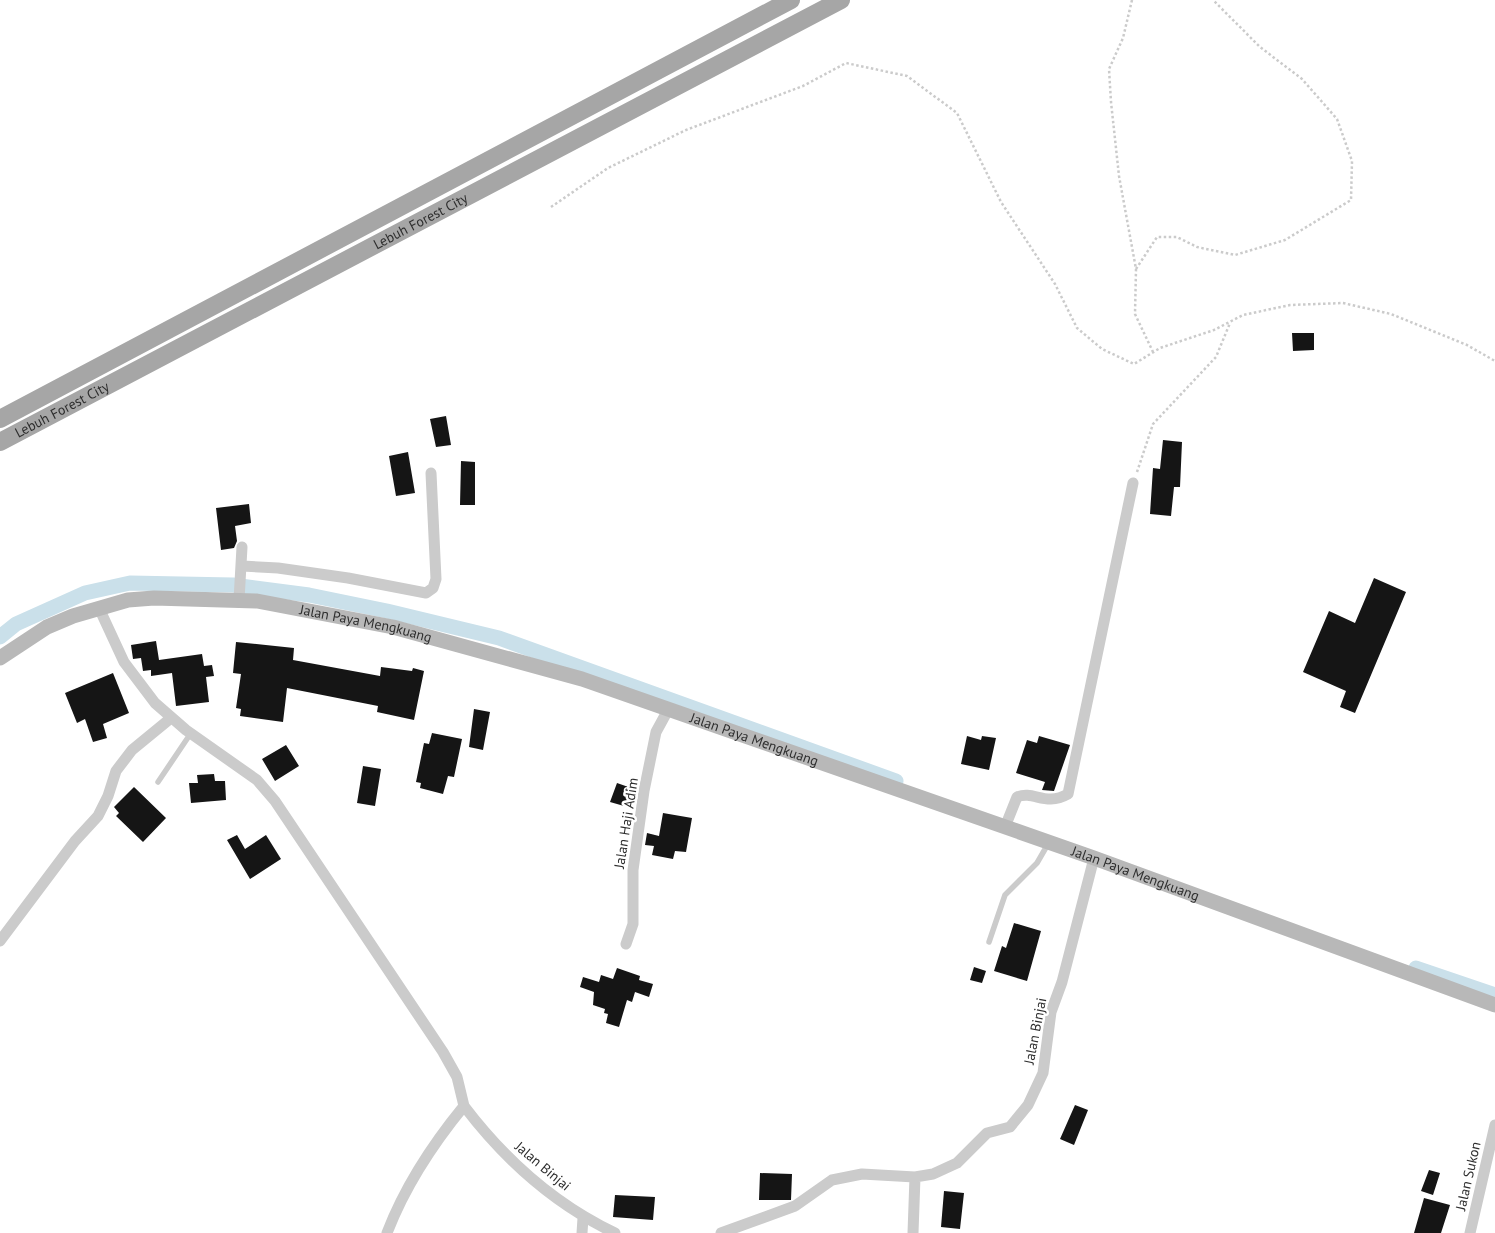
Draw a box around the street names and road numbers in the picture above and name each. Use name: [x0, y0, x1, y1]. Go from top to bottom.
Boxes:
street label: Lebuh Forest City: [370, 189, 471, 253]
street label: Lebuh Forest City: [12, 377, 113, 442]
street label: Jalan Paya Mengkuang: [297, 600, 434, 646]
street label: Jalan Paya Mengkuang: [687, 708, 821, 770]
street label: Jalan Haji Adim: [610, 776, 642, 871]
street label: Jalan Paya Mengkuang: [1068, 842, 1202, 905]
street label: Jalan Binjai: [1020, 996, 1050, 1067]
street label: Jalan Binjai: [511, 1137, 575, 1195]
street label: Jalan Sukon: [1451, 1140, 1485, 1213]

